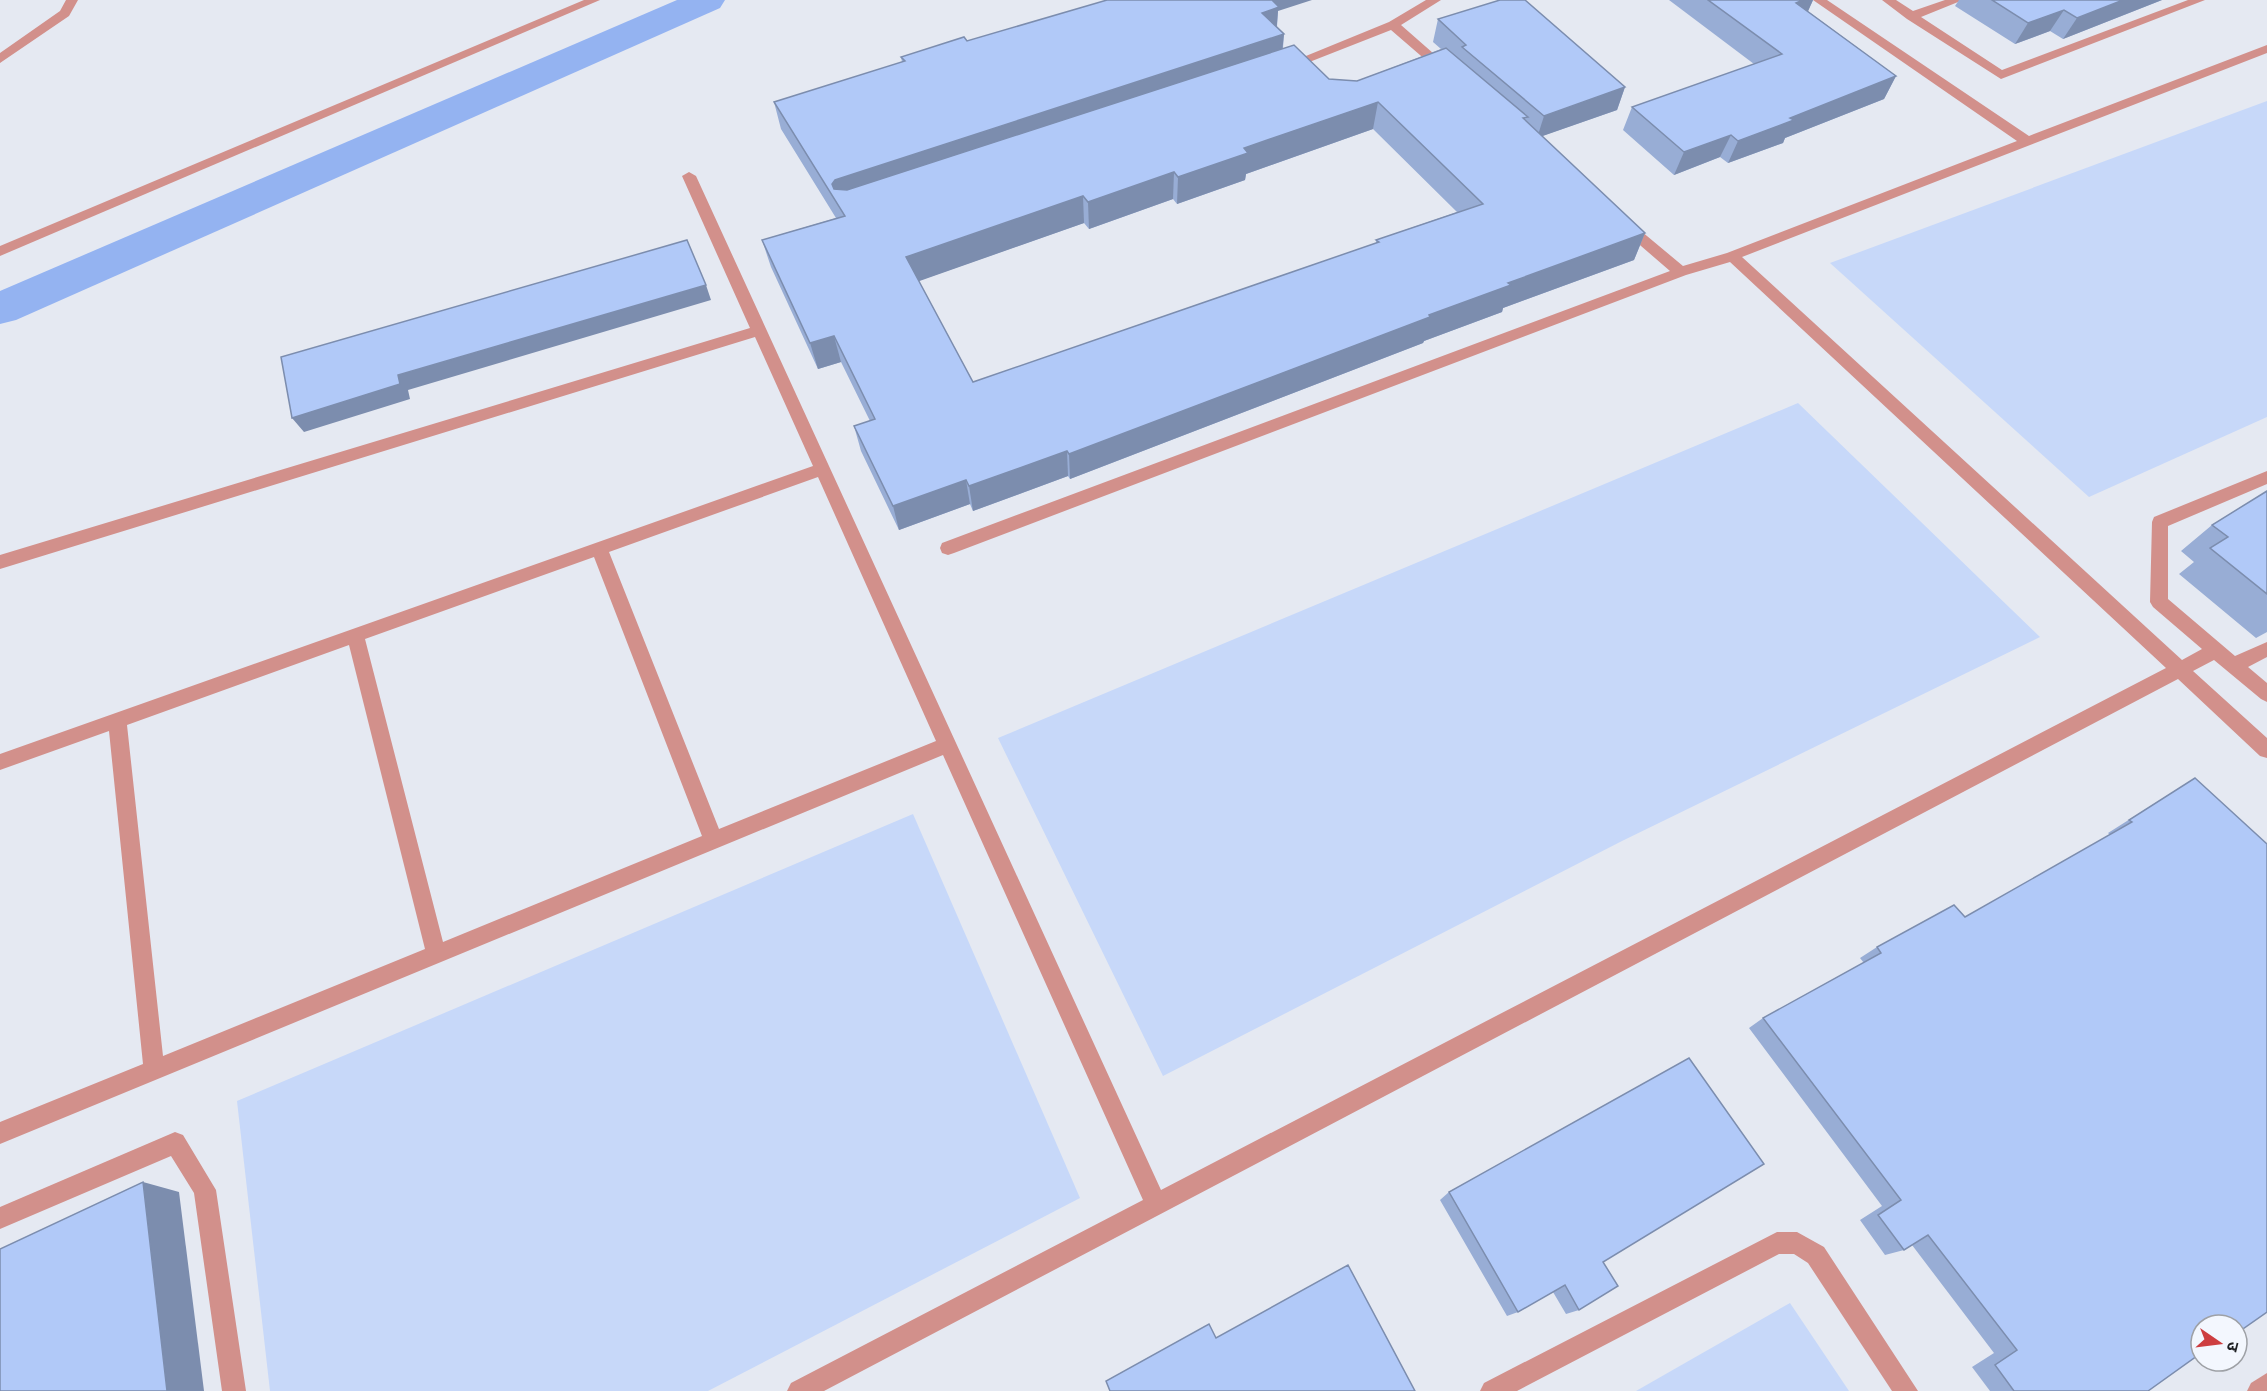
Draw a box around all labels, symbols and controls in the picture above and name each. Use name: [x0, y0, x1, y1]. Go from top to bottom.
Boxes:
north arrow: [2189, 1313, 2249, 1373]
text: उ: [2223, 1340, 2243, 1354]

